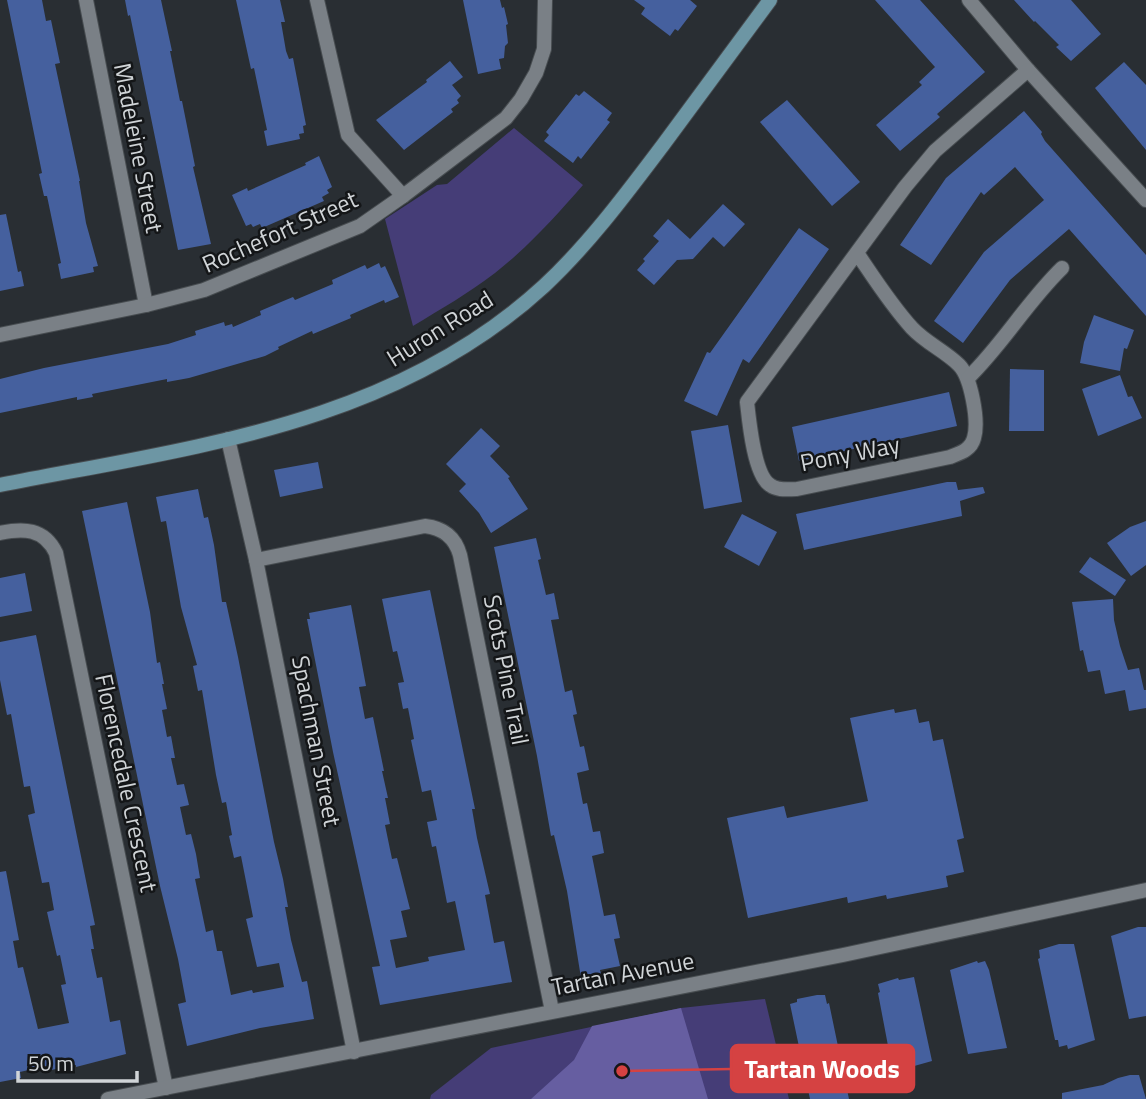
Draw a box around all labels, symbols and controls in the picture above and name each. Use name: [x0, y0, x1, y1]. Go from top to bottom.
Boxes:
street label: Madeleine Street: [105, 60, 173, 236]
street label: Rochefort Street: [196, 180, 364, 281]
street label: Huron Road: [379, 281, 500, 375]
street label: Pony Way: [797, 426, 903, 480]
street label: Scots Pine Trail: [475, 592, 539, 748]
street label: Spachman Street: [283, 652, 351, 830]
street label: Florencedale Crescent: [86, 670, 168, 896]
street label: Tartan Avenue: [548, 942, 697, 1004]
scale bar: [18, 1040, 136, 1084]
callout: Tartan Woods: [731, 1045, 914, 1092]
text: 50 m: [28, 1047, 74, 1079]
text: Tartan Woods: [744, 1049, 900, 1088]

